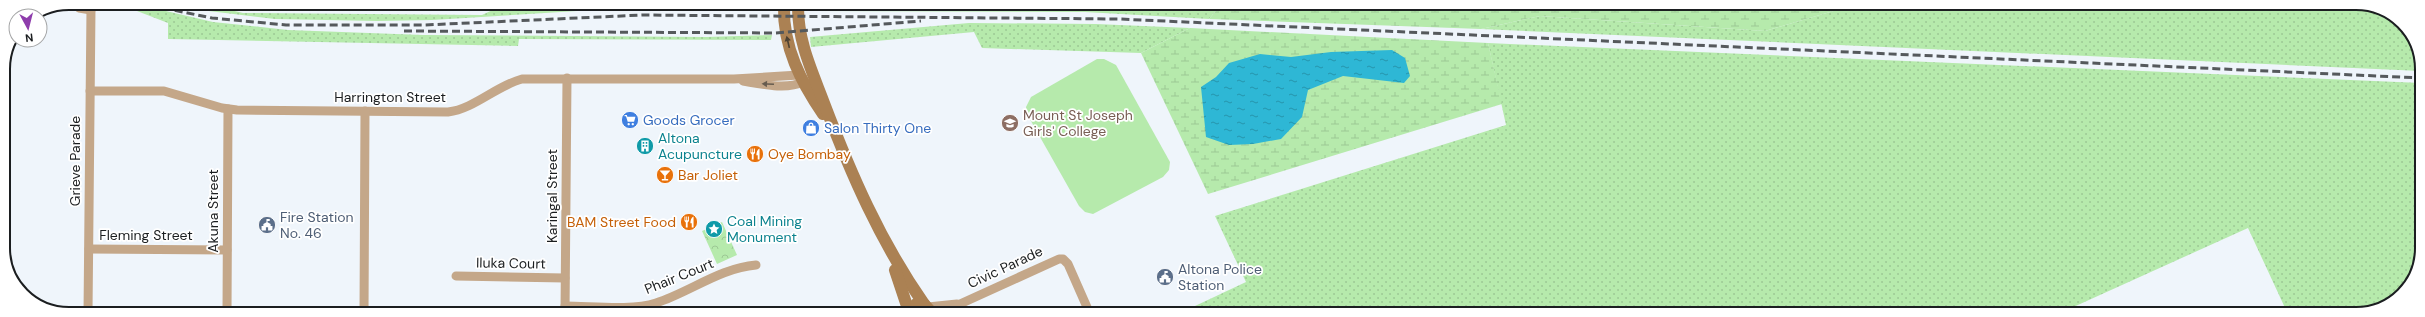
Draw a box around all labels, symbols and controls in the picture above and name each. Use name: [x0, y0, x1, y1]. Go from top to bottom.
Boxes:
north arrow: [8, 8, 48, 48]
text: N: [24, 30, 34, 45]
one-way arrow: [784, 35, 790, 48]
one-way arrow: [762, 81, 774, 88]
street label: Harrington Street: [334, 88, 446, 106]
place label: Mount St Joseph Girls' College: [1023, 106, 1133, 140]
supermarket icon: Goods Grocer: [620, 110, 640, 130]
place label: Goods Grocer: [643, 111, 735, 129]
school or university icon: Mount St Joseph Girls' College: [1000, 113, 1020, 133]
street label: Grieve Parade: [66, 116, 84, 206]
shop icon: Salon Thirty One: [801, 118, 821, 138]
place label: Salon Thirty One: [824, 119, 931, 137]
place label: Altona Acupuncture: [658, 129, 742, 163]
building icon: Altona Acupuncture: [635, 136, 655, 156]
restaurant icon: Oye Bombay: [745, 144, 765, 164]
place label: Oye Bombay: [768, 145, 851, 163]
street label: Karingal Street: [543, 149, 561, 243]
bar icon: Bar Joliet: [655, 165, 675, 185]
place label: Bar Joliet: [678, 166, 738, 184]
street label: Akuna Street: [204, 169, 222, 253]
place label: Fire Station No. 46: [280, 208, 354, 242]
restaurant icon: BAM Street Food: [679, 212, 699, 232]
place label: Coal Mining Monument: [727, 212, 802, 246]
place label: BAM Street Food: [567, 213, 676, 231]
public building icon: Fire Station No. 46: [257, 215, 277, 235]
place icon: Coal Mining Monument: [704, 219, 724, 239]
street label: Fleming Street: [99, 226, 193, 244]
street label: Civic Parade: [965, 242, 1045, 292]
street label: Iluka Court: [476, 253, 546, 273]
street label: Phair Court: [642, 254, 716, 298]
place label: Altona Police Station: [1178, 260, 1262, 294]
public building icon: Altona Police Station: [1155, 267, 1175, 287]

